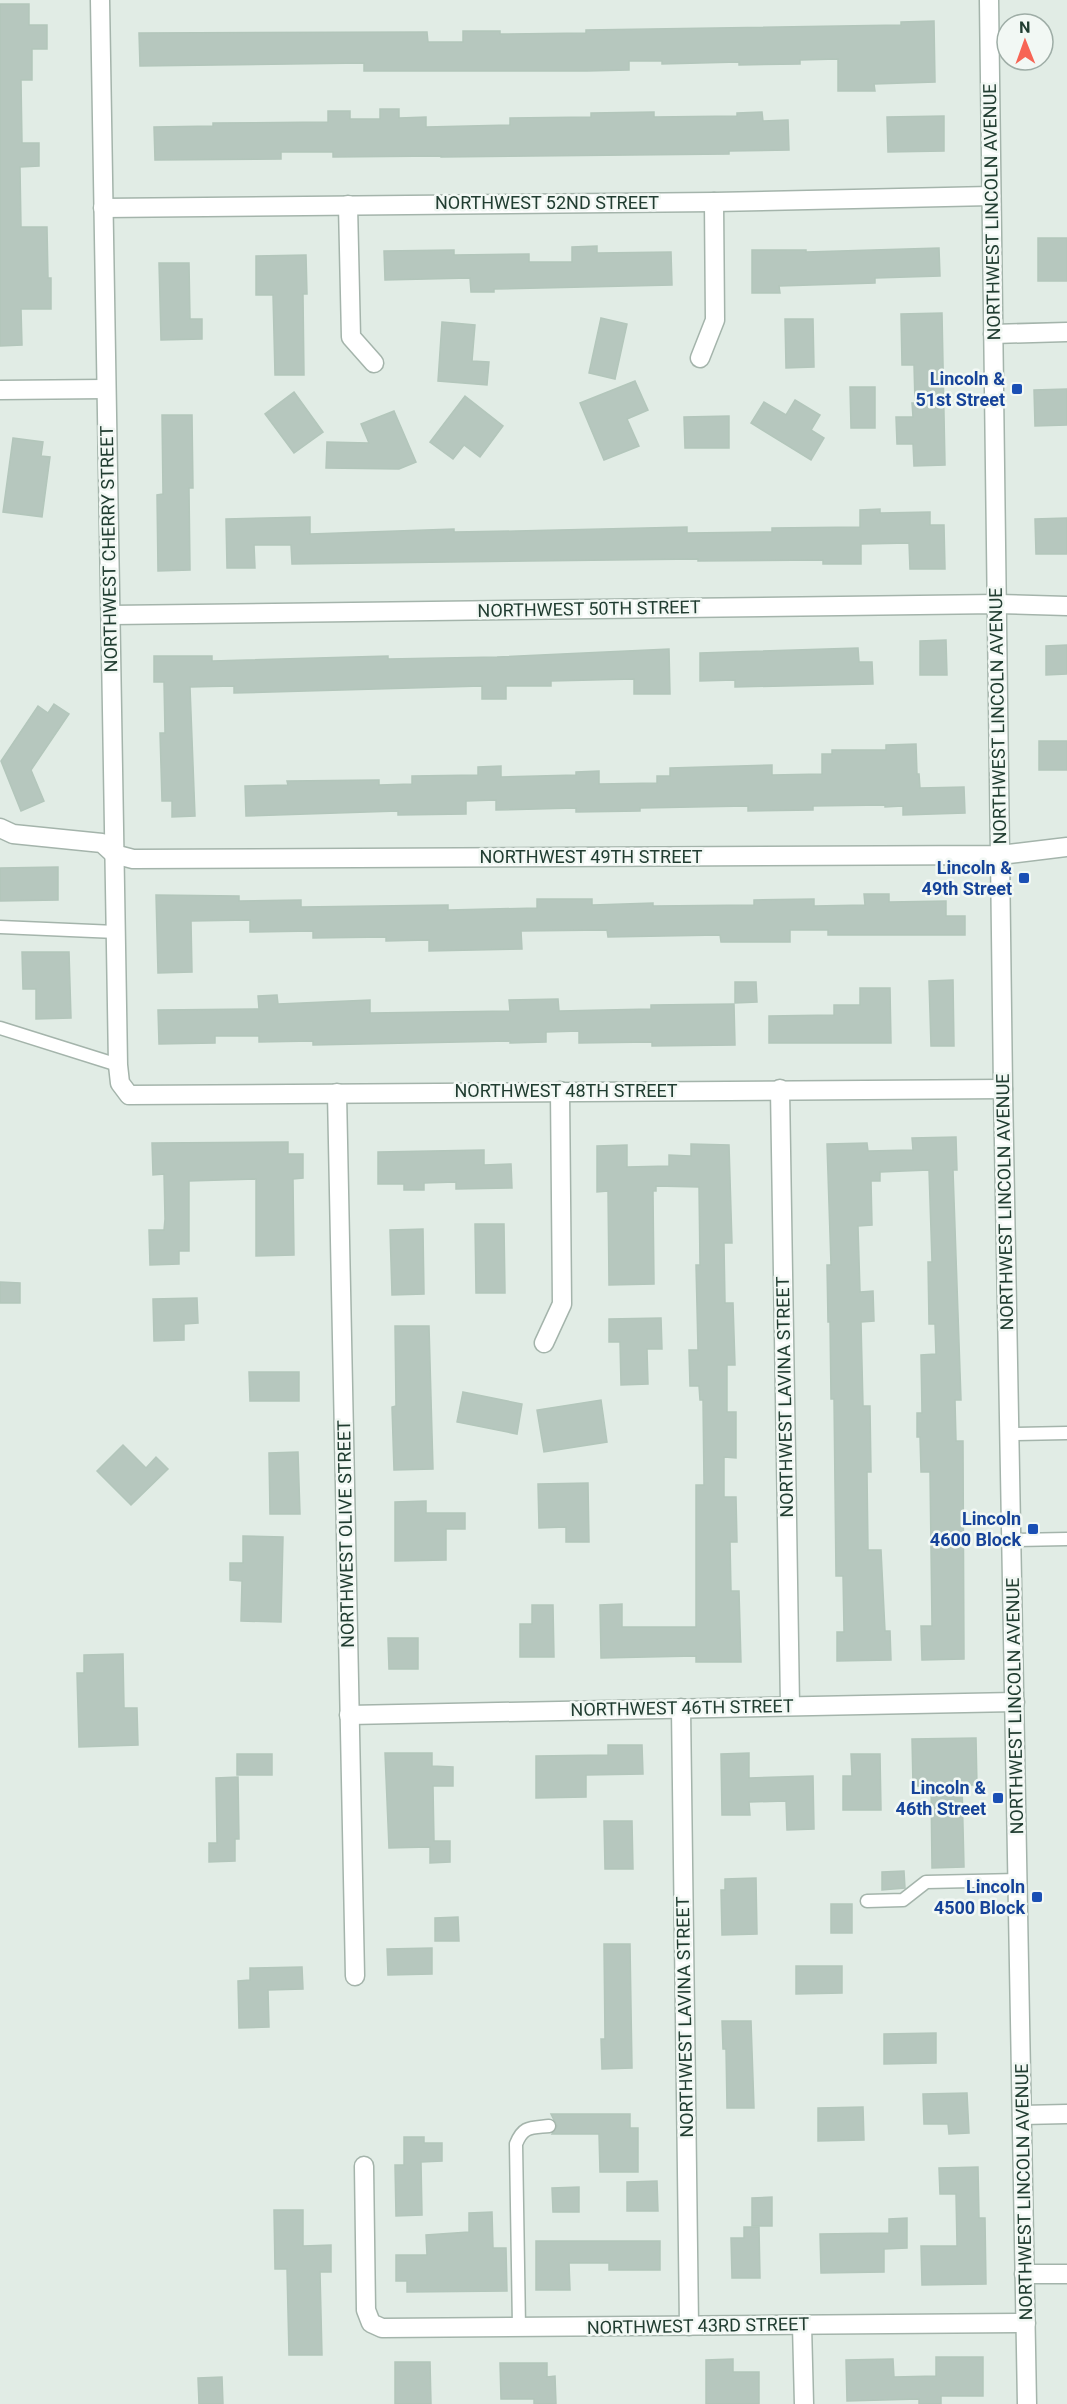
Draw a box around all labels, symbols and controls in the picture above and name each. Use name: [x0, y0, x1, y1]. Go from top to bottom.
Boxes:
north arrow: [995, 12, 1055, 72]
text: N: [1019, 18, 1031, 37]
street label: NORTHWEST LINCOLN AVENUE: [979, 83, 1004, 341]
street label: NORTHWEST 52ND STREET: [435, 192, 659, 213]
place label: Lincoln & 51st Street: [915, 368, 1005, 410]
marker: Lincoln & 51st Street: [1010, 382, 1024, 396]
street label: NORTHWEST CHERRY STREET: [96, 425, 121, 673]
street label: NORTHWEST LINCOLN AVENUE: [985, 587, 1010, 845]
street label: NORTHWEST 50TH STREET: [477, 596, 701, 621]
street label: NORTHWEST 49TH STREET: [479, 846, 703, 867]
place label: Lincoln & 49th Street: [922, 857, 1012, 899]
marker: Lincoln & 49th Street: [1017, 871, 1031, 885]
street label: NORTHWEST LINCOLN AVENUE: [992, 1073, 1017, 1331]
street label: NORTHWEST 48TH STREET: [454, 1080, 678, 1101]
street label: NORTHWEST LAVINA STREET: [772, 1276, 797, 1518]
street label: NORTHWEST OLIVE STREET: [333, 1420, 358, 1648]
place label: Lincoln 4600 Block: [930, 1508, 1021, 1550]
marker: Lincoln 4600 Block: [1026, 1522, 1040, 1536]
street label: NORTHWEST LINCOLN AVENUE: [1002, 1577, 1027, 1835]
street label: NORTHWEST 46TH STREET: [570, 1695, 794, 1720]
place label: Lincoln & 46th Street: [896, 1777, 986, 1819]
marker: Lincoln & 46th Street: [991, 1791, 1005, 1805]
place label: Lincoln 4500 Block: [934, 1876, 1025, 1918]
marker: Lincoln 4500 Block: [1030, 1890, 1044, 1904]
street label: NORTHWEST LAVINA STREET: [672, 1896, 697, 2138]
street label: NORTHWEST LINCOLN AVENUE: [1011, 2063, 1036, 2321]
street label: NORTHWEST 43RD STREET: [587, 2313, 810, 2338]

